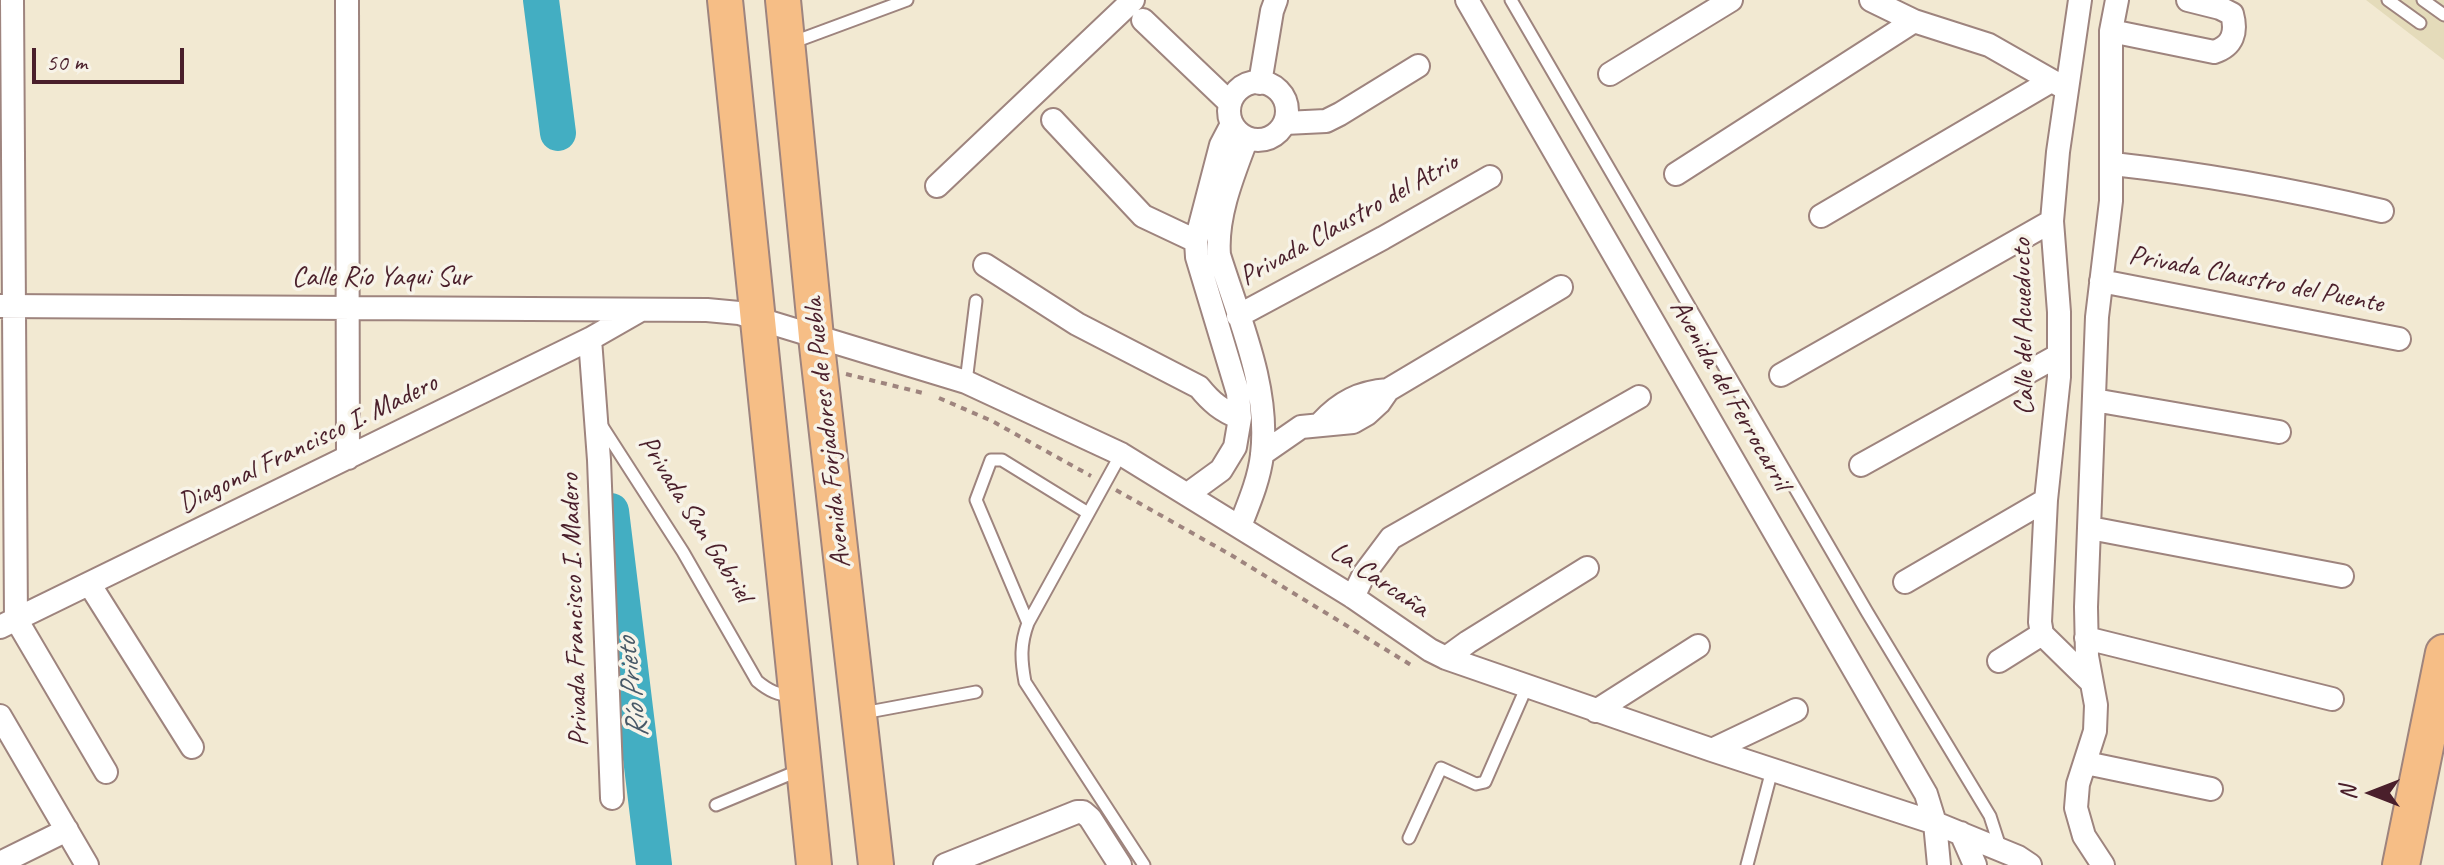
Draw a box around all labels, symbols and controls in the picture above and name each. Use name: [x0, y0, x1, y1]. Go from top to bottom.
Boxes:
scale bar: [36, 32, 188, 82]
text: 50 m: [46, 47, 87, 77]
street label: Privada Claustro del Atrio: [1234, 146, 1464, 294]
street label: Calle del Acueducto: [2006, 238, 2042, 416]
street label: Privada Claustro del Puente: [2126, 239, 2386, 321]
street label: Calle Río Yaqui Sur: [292, 261, 470, 295]
street label: Avenida del Ferrocarril: [1662, 294, 1798, 496]
street label: Avenida Forjadores de Puebla: [797, 296, 859, 570]
street label: Diagonal Francisco I. Madero: [173, 367, 443, 521]
street label: Privada San Gabriel: [630, 429, 760, 609]
street label: Privada Francisco I. Madero: [553, 473, 597, 747]
street label: La Carcaña: [1323, 535, 1435, 625]
water label: Río Prieto: [609, 636, 657, 740]
north arrow: [2332, 753, 2412, 833]
text: N: [2334, 786, 2362, 800]

